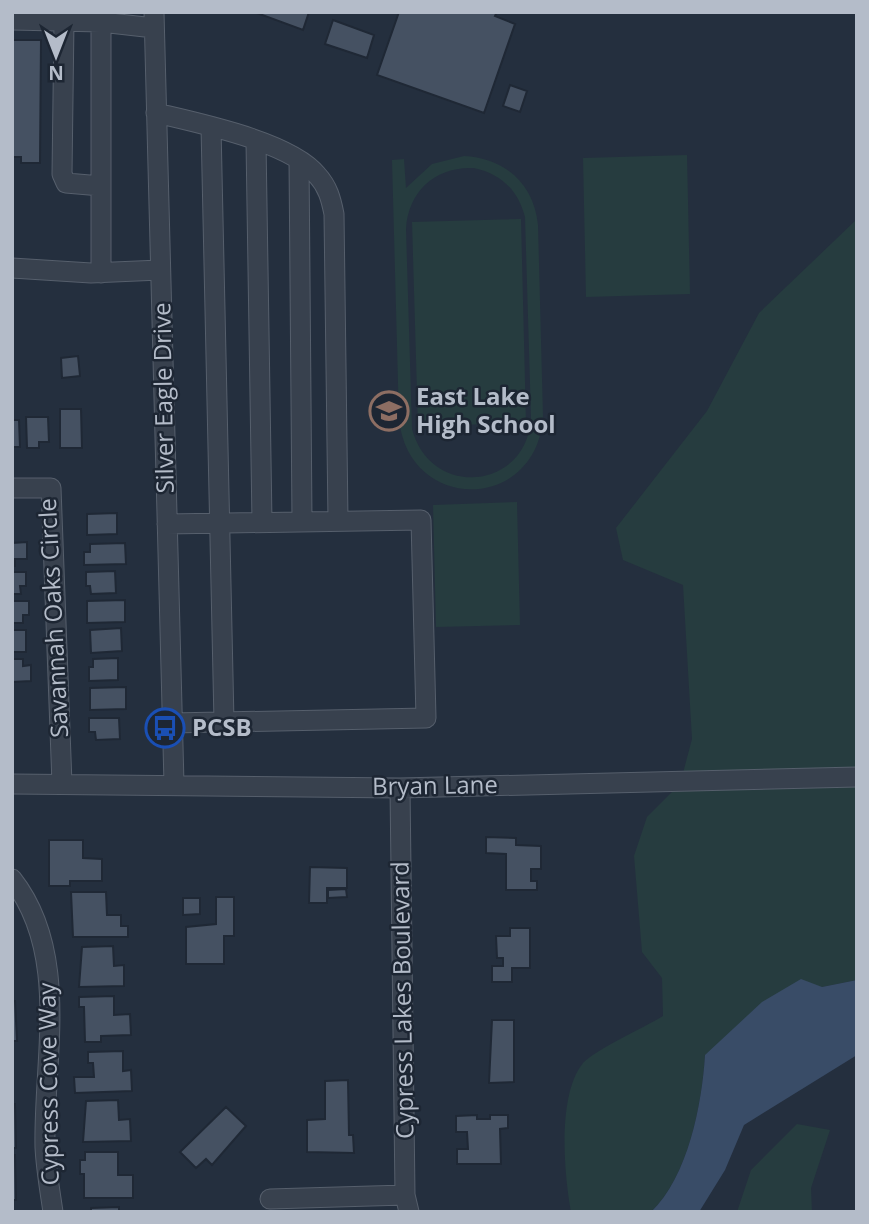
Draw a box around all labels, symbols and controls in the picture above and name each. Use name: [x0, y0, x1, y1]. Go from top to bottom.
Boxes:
north arrow: [21, 21, 91, 91]
text: N: [48, 60, 64, 86]
street label: Silver Eagle Drive: [144, 302, 181, 494]
place label: East Lake High School: [416, 379, 556, 440]
school or university icon: East Lake High School: [368, 390, 410, 432]
street label: Savannah Oaks Circle: [30, 497, 75, 739]
bus stop icon: PCSB: [144, 707, 186, 749]
place label: PCSB: [192, 710, 252, 743]
street label: Bryan Lane: [372, 767, 498, 802]
street label: Cypress Lakes Boulevard: [383, 861, 420, 1139]
street label: Cypress Cove Way: [29, 981, 66, 1186]

